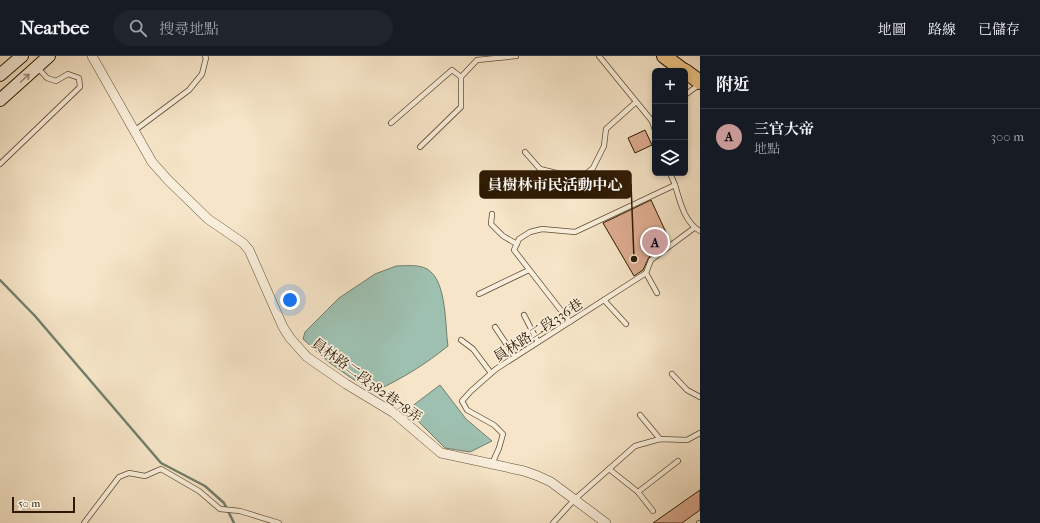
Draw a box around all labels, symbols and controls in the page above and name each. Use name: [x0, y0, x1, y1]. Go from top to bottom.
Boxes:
search box: [113, 10, 393, 46]
text: Nearbee: [20, 17, 89, 39]
icon: search: [127, 17, 149, 39]
text: 搜尋地點: [159, 20, 219, 38]
text: 地圖: [878, 21, 906, 38]
text: 路線: [928, 21, 956, 38]
text: 已儲存: [978, 21, 1020, 38]
map controls: [652, 68, 688, 176]
button: +: [652, 68, 688, 104]
one-way arrow: [19, 74, 30, 83]
text: 附近: [716, 74, 750, 94]
button: −: [652, 104, 688, 140]
text: 三官大帝: [754, 120, 814, 138]
text: A: [725, 129, 733, 144]
text: 300 m: [991, 129, 1024, 144]
button: layers: [652, 140, 688, 176]
text: 地點: [754, 141, 780, 156]
callout: 員樹林市民活動中心: [480, 171, 631, 198]
text: 員樹林市民活動中心: [487, 176, 623, 194]
pin: A: [642, 227, 668, 257]
your location: [280, 290, 300, 310]
street label: 員林路二段336巷: [490, 295, 586, 366]
street label: 員林路二段382巷78弄: [308, 335, 425, 426]
scale bar: [12, 495, 75, 514]
text: 50 m: [18, 497, 40, 510]

